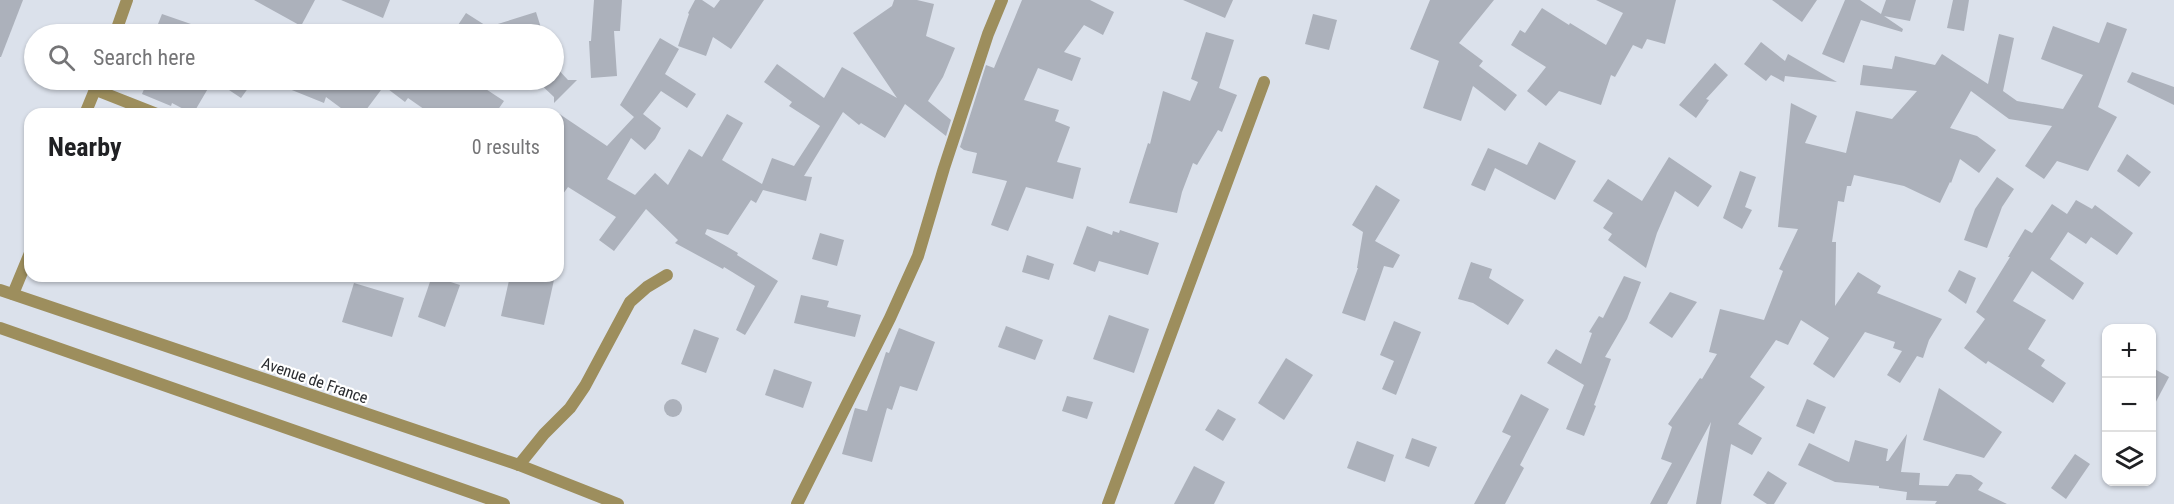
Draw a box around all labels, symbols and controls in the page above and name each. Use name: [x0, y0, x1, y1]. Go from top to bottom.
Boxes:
search box: [24, 24, 564, 90]
icon: search: [45, 41, 78, 74]
text: Search here: [93, 45, 195, 70]
text: Nearby: [48, 132, 122, 162]
text: 0 results: [472, 135, 540, 159]
map controls: [2102, 324, 2156, 486]
button: +: [2102, 324, 2156, 378]
street label: Avenue de France: [259, 353, 371, 408]
button: −: [2102, 378, 2156, 432]
button: layers: [2102, 432, 2156, 486]

